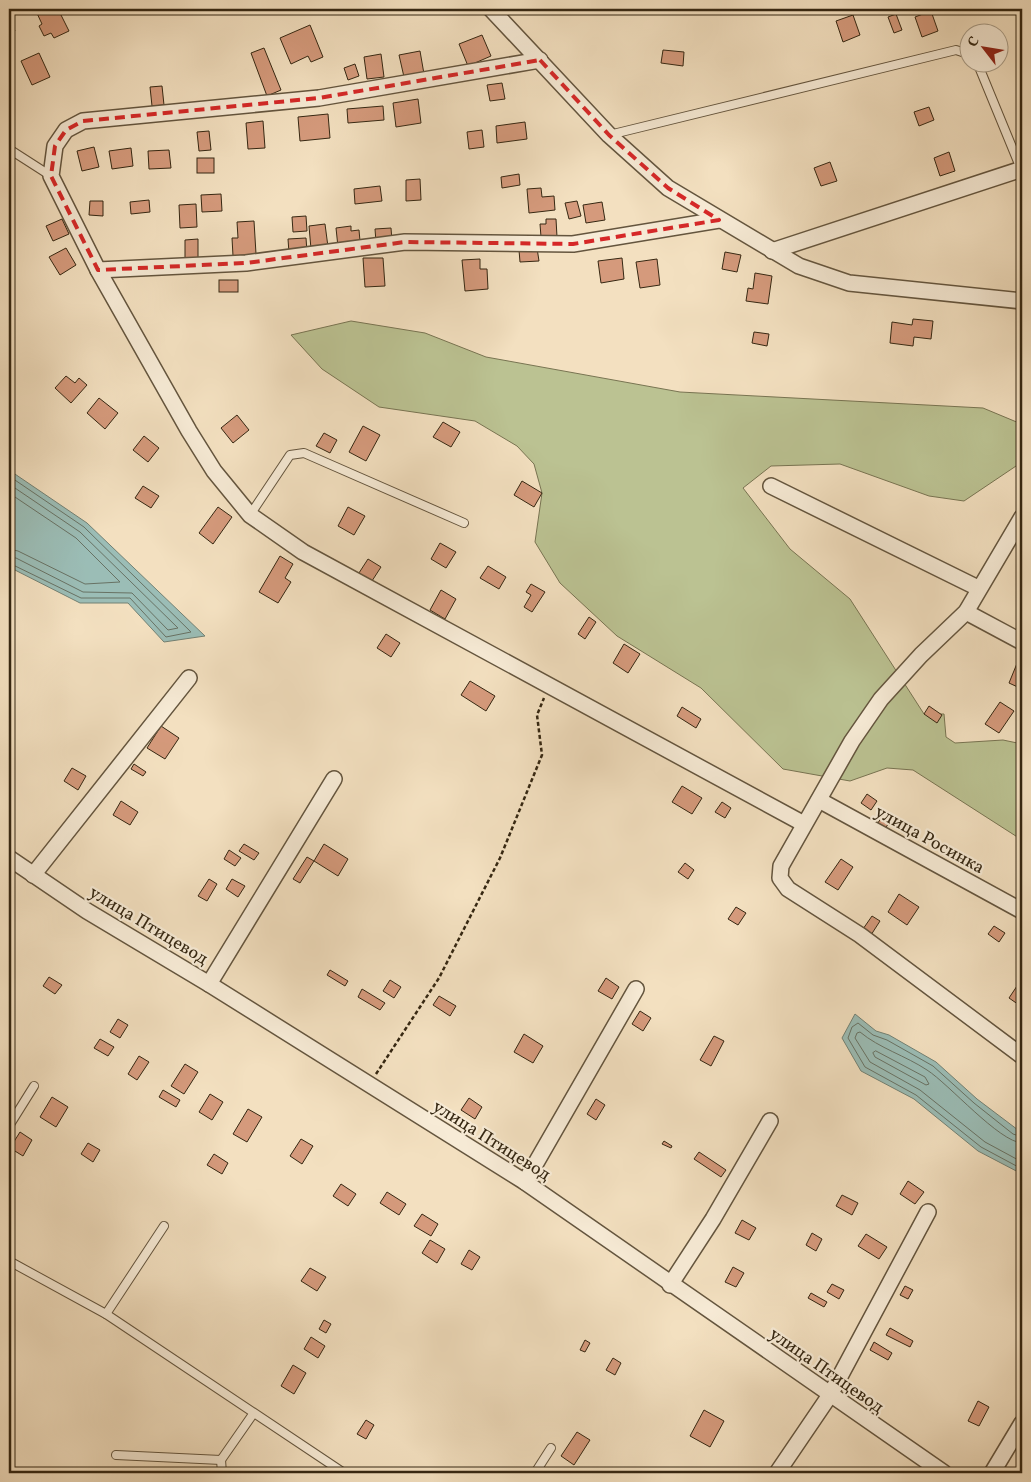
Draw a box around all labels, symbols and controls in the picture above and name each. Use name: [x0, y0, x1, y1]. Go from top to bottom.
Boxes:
north arrow: [958, 22, 1008, 72]
text: С: [964, 33, 985, 51]
street label: улица Росинка: [870, 800, 989, 881]
street label: улица Птицевод: [84, 881, 213, 972]
street label: улица Птицевод: [427, 1095, 555, 1188]
street label: улица Птицевод: [764, 1322, 889, 1420]

